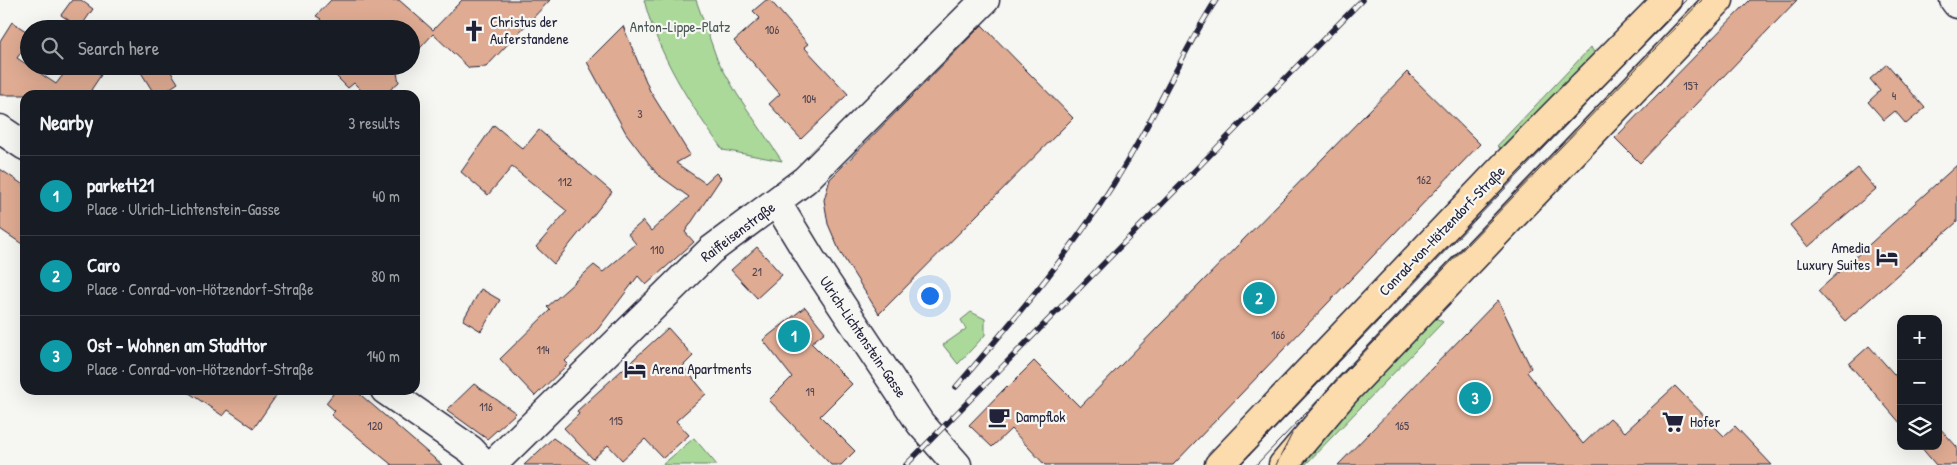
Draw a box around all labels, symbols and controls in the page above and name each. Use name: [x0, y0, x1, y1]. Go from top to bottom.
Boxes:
place label: Christus der Auferstandene: [490, 11, 569, 49]
park label: Anton-Lippe-Platz: [630, 16, 731, 37]
church icon: Christus der Auferstandene: [461, 18, 487, 44]
search box: [20, 20, 420, 75]
house number: 106: [765, 21, 779, 38]
icon: search: [38, 34, 66, 62]
text: Search here: [78, 35, 159, 61]
house number: 157: [1683, 77, 1699, 94]
house number: 4: [1892, 87, 1897, 104]
house number: 104: [802, 90, 817, 107]
house number: 3: [637, 105, 643, 122]
text: Nearby: [40, 108, 93, 137]
text: 3 results: [348, 112, 400, 134]
street label: Conrad-von-Hötzendorf-Straße: [1374, 161, 1510, 300]
house number: 162: [1417, 171, 1432, 188]
text: parkett21: [87, 172, 154, 198]
house number: 112: [558, 173, 573, 190]
text: 1: [53, 185, 59, 207]
text: 40 m: [372, 185, 400, 207]
street label: Raiffeisenstraße: [696, 197, 779, 267]
text: Place · Ulrich-Lichtenstein-Gasse: [87, 198, 280, 220]
place label: Amedia Luxury Suites: [1797, 237, 1870, 275]
house number: 110: [650, 241, 664, 258]
hotel icon: Amedia Luxury Suites: [1874, 244, 1900, 270]
text: Caro: [87, 252, 120, 278]
house number: 21: [752, 263, 762, 280]
text: 2: [52, 265, 60, 287]
text: 80 m: [371, 265, 400, 287]
street label: Ulrich-Lichtenstein-Gasse: [815, 272, 912, 402]
text: Place · Conrad-von-Hötzendorf-Straße: [87, 278, 314, 300]
pin: 2: [1243, 279, 1275, 317]
your location: [917, 283, 943, 309]
map controls: [1897, 315, 1942, 450]
button: +: [1897, 315, 1942, 360]
pin: 1: [778, 317, 810, 355]
house number: 166: [1271, 326, 1285, 343]
text: Ost - Wohnen am Stadttor: [87, 332, 267, 358]
house number: 114: [536, 341, 550, 358]
text: 3: [52, 345, 60, 367]
text: 140 m: [366, 345, 400, 367]
hotel icon: Arena Apartments: [622, 356, 648, 382]
text: Place · Conrad-von-Hötzendorf-Straße: [87, 358, 314, 380]
place label: Arena Apartments: [652, 358, 752, 379]
button: −: [1897, 360, 1942, 405]
pin: 3: [1459, 379, 1491, 417]
house number: 19: [806, 383, 815, 400]
house number: 116: [479, 398, 493, 415]
cafe icon: Dampflok: [986, 404, 1012, 430]
button: layers: [1897, 405, 1942, 450]
place label: Dampflok: [1016, 406, 1066, 427]
supermarket icon: Hofer: [1660, 409, 1686, 435]
place label: Hofer: [1690, 411, 1720, 432]
house number: 115: [609, 412, 623, 429]
house number: 120: [367, 417, 383, 434]
house number: 165: [1395, 417, 1409, 434]

